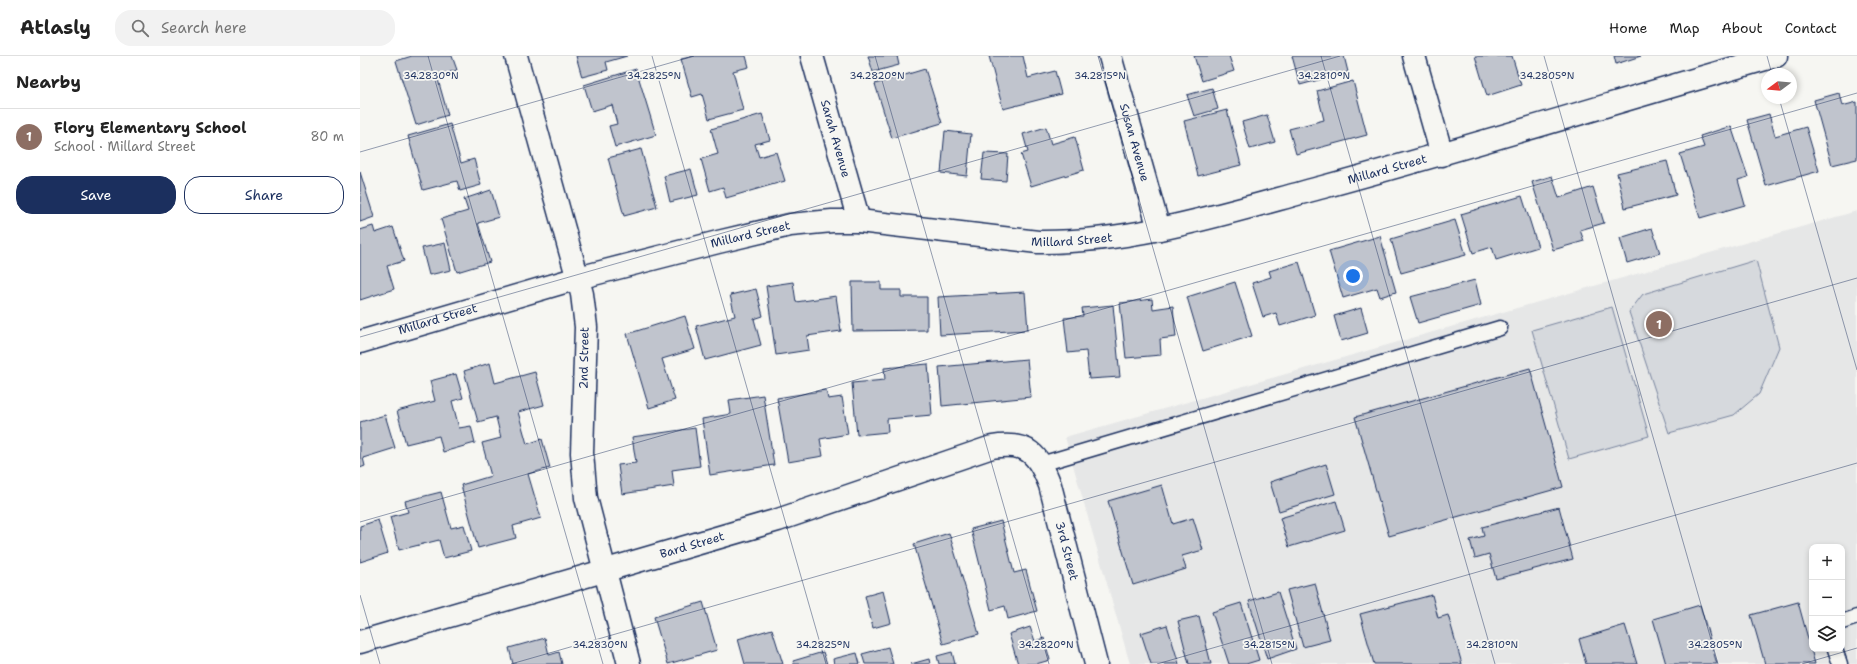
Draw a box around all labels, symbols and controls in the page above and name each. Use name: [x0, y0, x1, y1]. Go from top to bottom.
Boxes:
search box: [115, 10, 395, 46]
text: Atlasly: [20, 15, 91, 40]
icon: search: [129, 17, 151, 39]
text: Search here: [161, 18, 247, 38]
text: Home: [1609, 19, 1648, 37]
text: Map: [1670, 19, 1700, 37]
text: About: [1722, 19, 1763, 37]
text: Contact: [1785, 19, 1837, 37]
north arrow: [1761, 68, 1797, 104]
text: 34.2830°N: [403, 69, 459, 82]
text: 34.2825°N: [627, 69, 681, 82]
text: 34.2820°N: [849, 69, 905, 82]
text: 34.2815°N: [1074, 69, 1126, 82]
text: 34.2810°N: [1298, 69, 1350, 82]
text: 34.2805°N: [1520, 69, 1574, 82]
text: Nearby: [16, 71, 81, 93]
street label: Sarah Avenue: [817, 98, 854, 180]
street label: Susan Avenue: [1116, 102, 1153, 184]
text: Flory Elementary School: [54, 118, 246, 138]
text: 1: [26, 128, 32, 145]
text: 80 m: [310, 128, 344, 145]
text: School · Millard Street: [54, 138, 196, 155]
street label: Millard Street: [1346, 151, 1429, 188]
button: Save: [16, 176, 176, 214]
button: Share: [184, 176, 344, 214]
street label: Millard Street: [709, 217, 792, 252]
street label: Millard Street: [1030, 229, 1113, 251]
your location: [1343, 266, 1363, 286]
street label: Millard Street: [396, 300, 479, 338]
pin: 1: [1646, 309, 1672, 339]
street label: 2nd Street: [575, 327, 593, 389]
street label: 3rd Street: [1052, 520, 1082, 582]
street label: Bard Street: [658, 528, 726, 562]
map controls: [1809, 544, 1845, 652]
button: +: [1809, 544, 1845, 580]
button: −: [1809, 580, 1845, 616]
button: layers: [1809, 616, 1845, 652]
text: 34.2830°N: [572, 638, 628, 651]
text: 34.2825°N: [796, 638, 850, 651]
text: 34.2820°N: [1018, 638, 1074, 651]
text: 34.2815°N: [1243, 638, 1295, 651]
text: 34.2810°N: [1466, 638, 1518, 651]
text: 34.2805°N: [1688, 638, 1742, 651]

